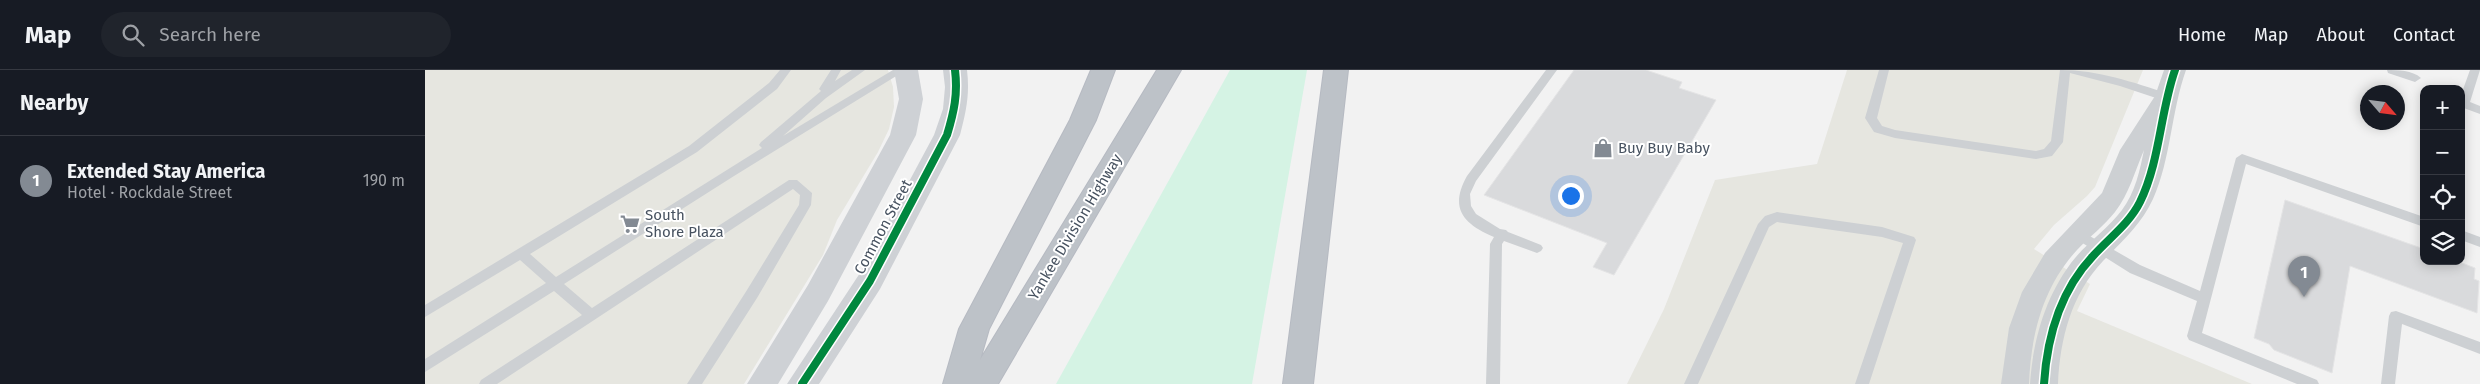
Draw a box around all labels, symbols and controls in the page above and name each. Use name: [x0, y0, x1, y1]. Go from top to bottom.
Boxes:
search box: [101, 12, 451, 57]
text: Map: [25, 21, 71, 49]
icon: search: [119, 21, 147, 49]
text: Search here: [159, 23, 261, 46]
text: Home: [2178, 24, 2226, 46]
text: Map: [2254, 24, 2288, 46]
text: About: [2316, 24, 2365, 46]
text: Contact: [2393, 24, 2455, 46]
north arrow: [2360, 85, 2405, 130]
map controls: [2420, 85, 2465, 265]
button: +: [2420, 85, 2465, 130]
text: Nearby: [20, 90, 88, 116]
button: −: [2420, 130, 2465, 175]
shop icon: Buy Buy Baby: [1592, 137, 1614, 159]
place label: Buy Buy Baby: [1618, 139, 1711, 157]
street label: Yankee Division Highway: [1024, 150, 1126, 303]
text: Extended Stay America: [67, 160, 265, 183]
text: 1: [32, 171, 40, 190]
text: 190 m: [363, 171, 405, 190]
button: locate: [2420, 175, 2465, 220]
street label: Common Street: [850, 176, 916, 277]
text: Hotel · Rockdale Street: [67, 183, 232, 202]
your location: [1558, 183, 1584, 209]
place label: South Shore Plaza: [645, 206, 724, 241]
supermarket icon: South Shore Plaza: [619, 213, 641, 235]
button: layers: [2420, 220, 2465, 265]
pin: 1: [2288, 256, 2320, 297]

